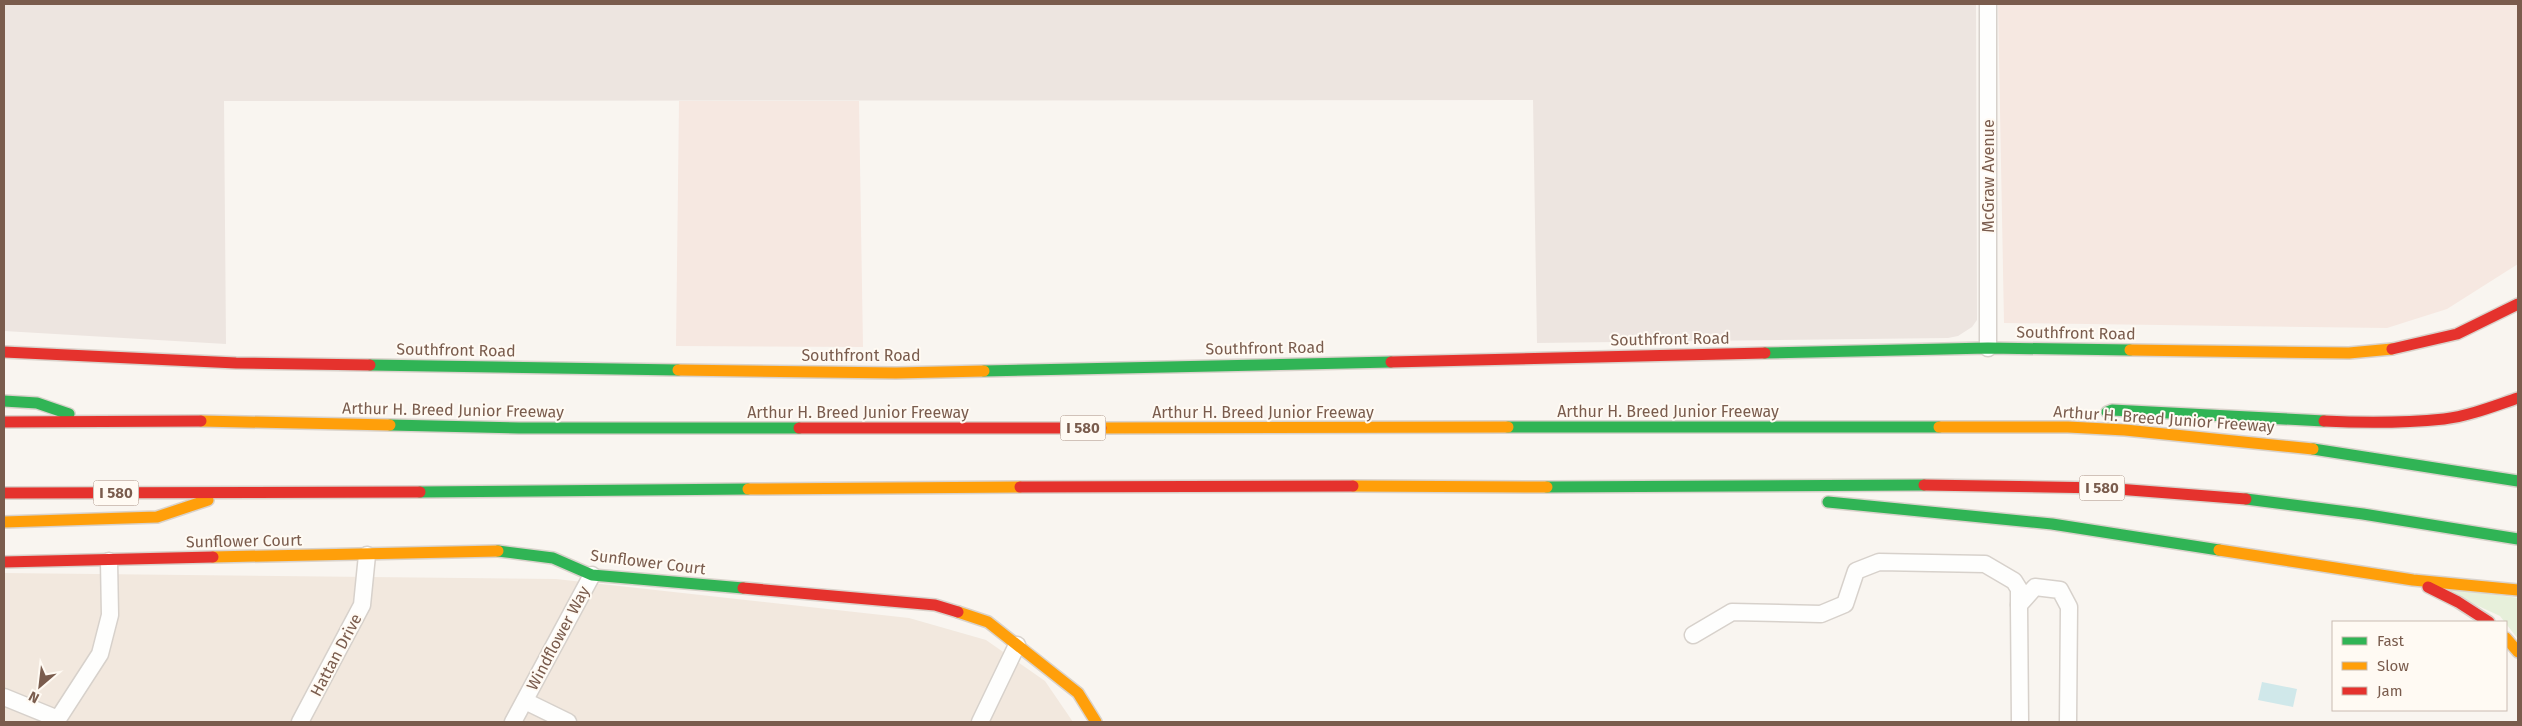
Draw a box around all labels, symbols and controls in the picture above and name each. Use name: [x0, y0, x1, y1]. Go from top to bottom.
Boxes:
street label: McGraw Avenue: [1979, 119, 1998, 233]
street label: Southfront Road: [2016, 322, 2136, 344]
street label: Southfront Road: [1610, 328, 1730, 350]
street label: Southfront Road: [1205, 337, 1325, 359]
street label: Southfront Road: [396, 339, 516, 361]
street label: Southfront Road: [801, 346, 921, 365]
street label: Arthur H. Breed Junior Freeway: [342, 399, 564, 421]
street label: Arthur H. Breed Junior Freeway: [1557, 402, 1779, 421]
street label: Arthur H. Breed Junior Freeway: [2053, 402, 2275, 436]
street label: Arthur H. Breed Junior Freeway: [747, 403, 969, 422]
street label: Arthur H. Breed Junior Freeway: [1152, 403, 1374, 422]
road number: I 580: [1060, 416, 1106, 440]
road number: I 580: [2080, 476, 2124, 500]
road number: I 580: [94, 480, 138, 506]
street label: Sunflower Court: [186, 530, 302, 552]
street label: Sunflower Court: [589, 546, 707, 579]
street label: Windflower Way: [523, 583, 593, 693]
street label: Hattan Drive: [306, 610, 366, 700]
legend: [2332, 621, 2507, 711]
text: Fast: [2377, 632, 2404, 650]
text: Slow: [2377, 657, 2409, 675]
north arrow: [15, 661, 65, 711]
text: Jam: [2377, 682, 2403, 700]
text: N: [26, 687, 42, 707]

